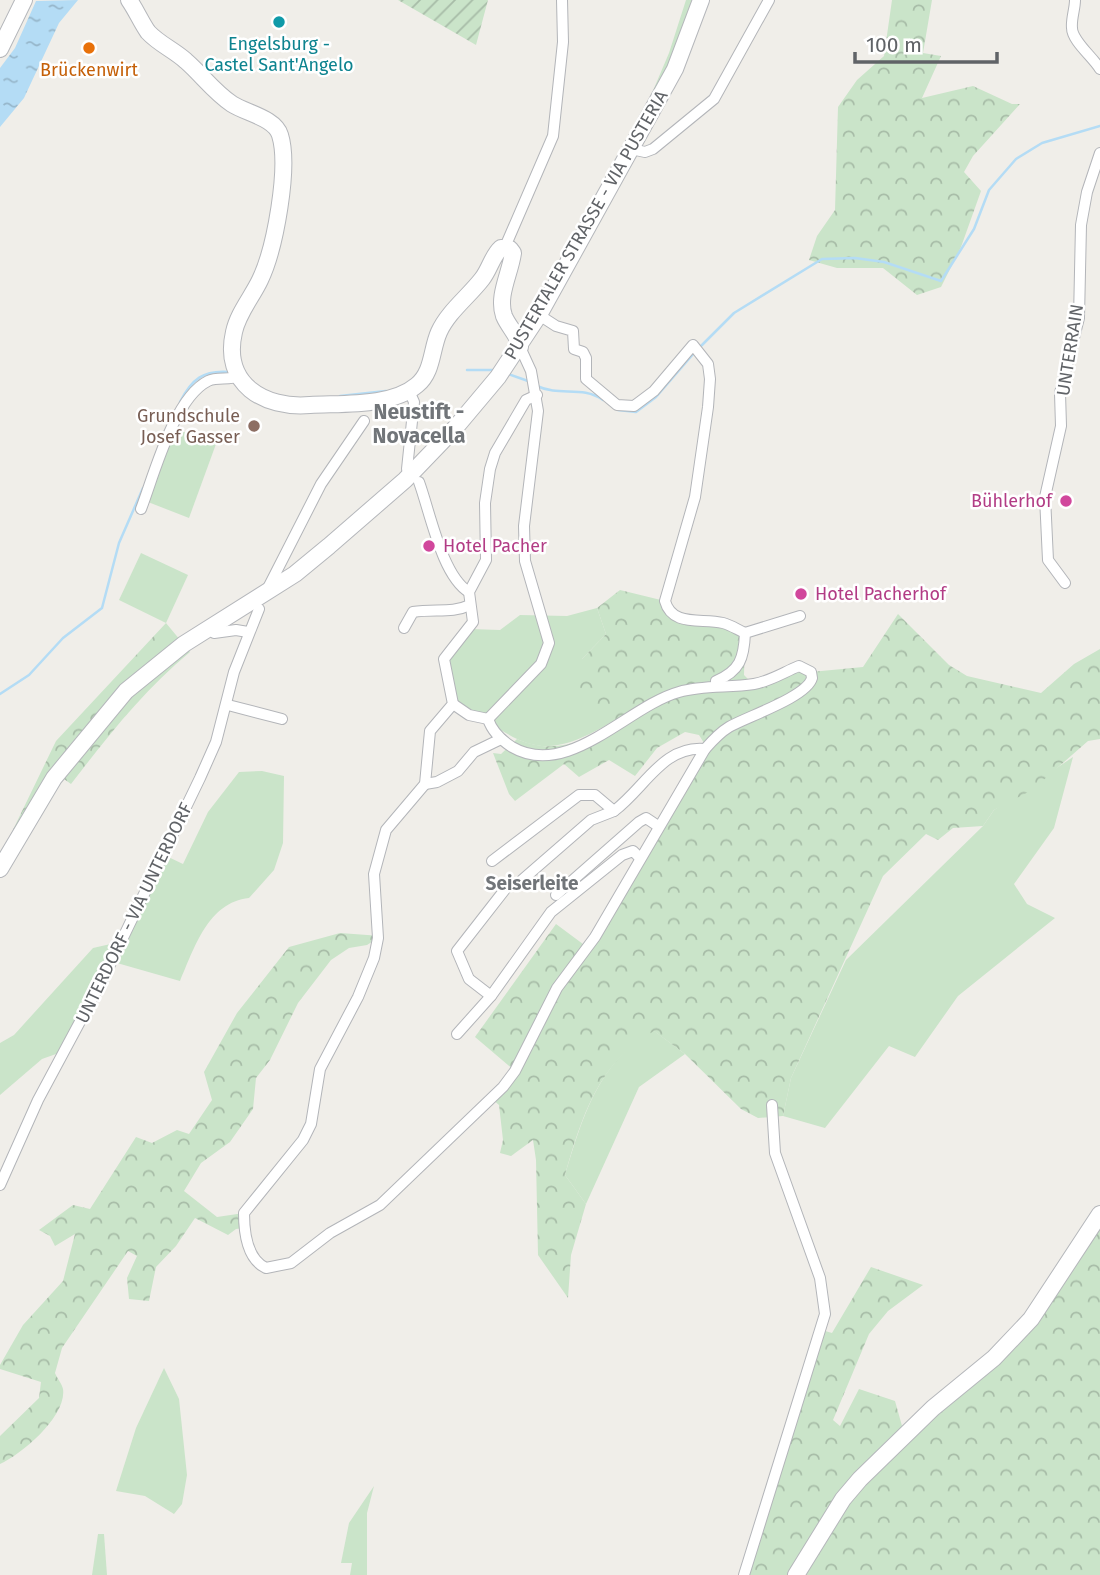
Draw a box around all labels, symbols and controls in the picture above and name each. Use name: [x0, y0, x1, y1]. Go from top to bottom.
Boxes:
marker: Engelsburg - Castel Sant'Angelo: [271, 14, 287, 30]
scale bar: [855, 21, 997, 65]
text: 100 m: [866, 32, 922, 58]
place label: Engelsburg - Castel Sant'Angelo: [204, 33, 354, 76]
marker: Brückenwirt: [81, 40, 97, 56]
place label: Brückenwirt: [40, 59, 138, 81]
street label: PUSTERTALER STRASSE - VIA PUSTERIA: [500, 86, 673, 364]
street label: UNTERRAIN: [1052, 302, 1088, 398]
district label: Neustift - Novacella: [373, 399, 465, 449]
place label: Grundschule Josef Gasser: [137, 405, 240, 448]
marker: Grundschule Josef Gasser: [246, 418, 262, 434]
place label: Bühlerhof: [971, 490, 1054, 512]
marker: Bühlerhof: [1058, 493, 1074, 509]
place label: Hotel Pacher: [443, 535, 547, 557]
marker: Hotel Pacher: [421, 538, 437, 554]
place label: Hotel Pacherhof: [815, 583, 948, 605]
marker: Hotel Pacherhof: [793, 586, 809, 602]
street label: UNTERDORF - VIA UNTERDORF: [71, 799, 197, 1027]
district label: Seiserleite: [486, 872, 578, 895]

